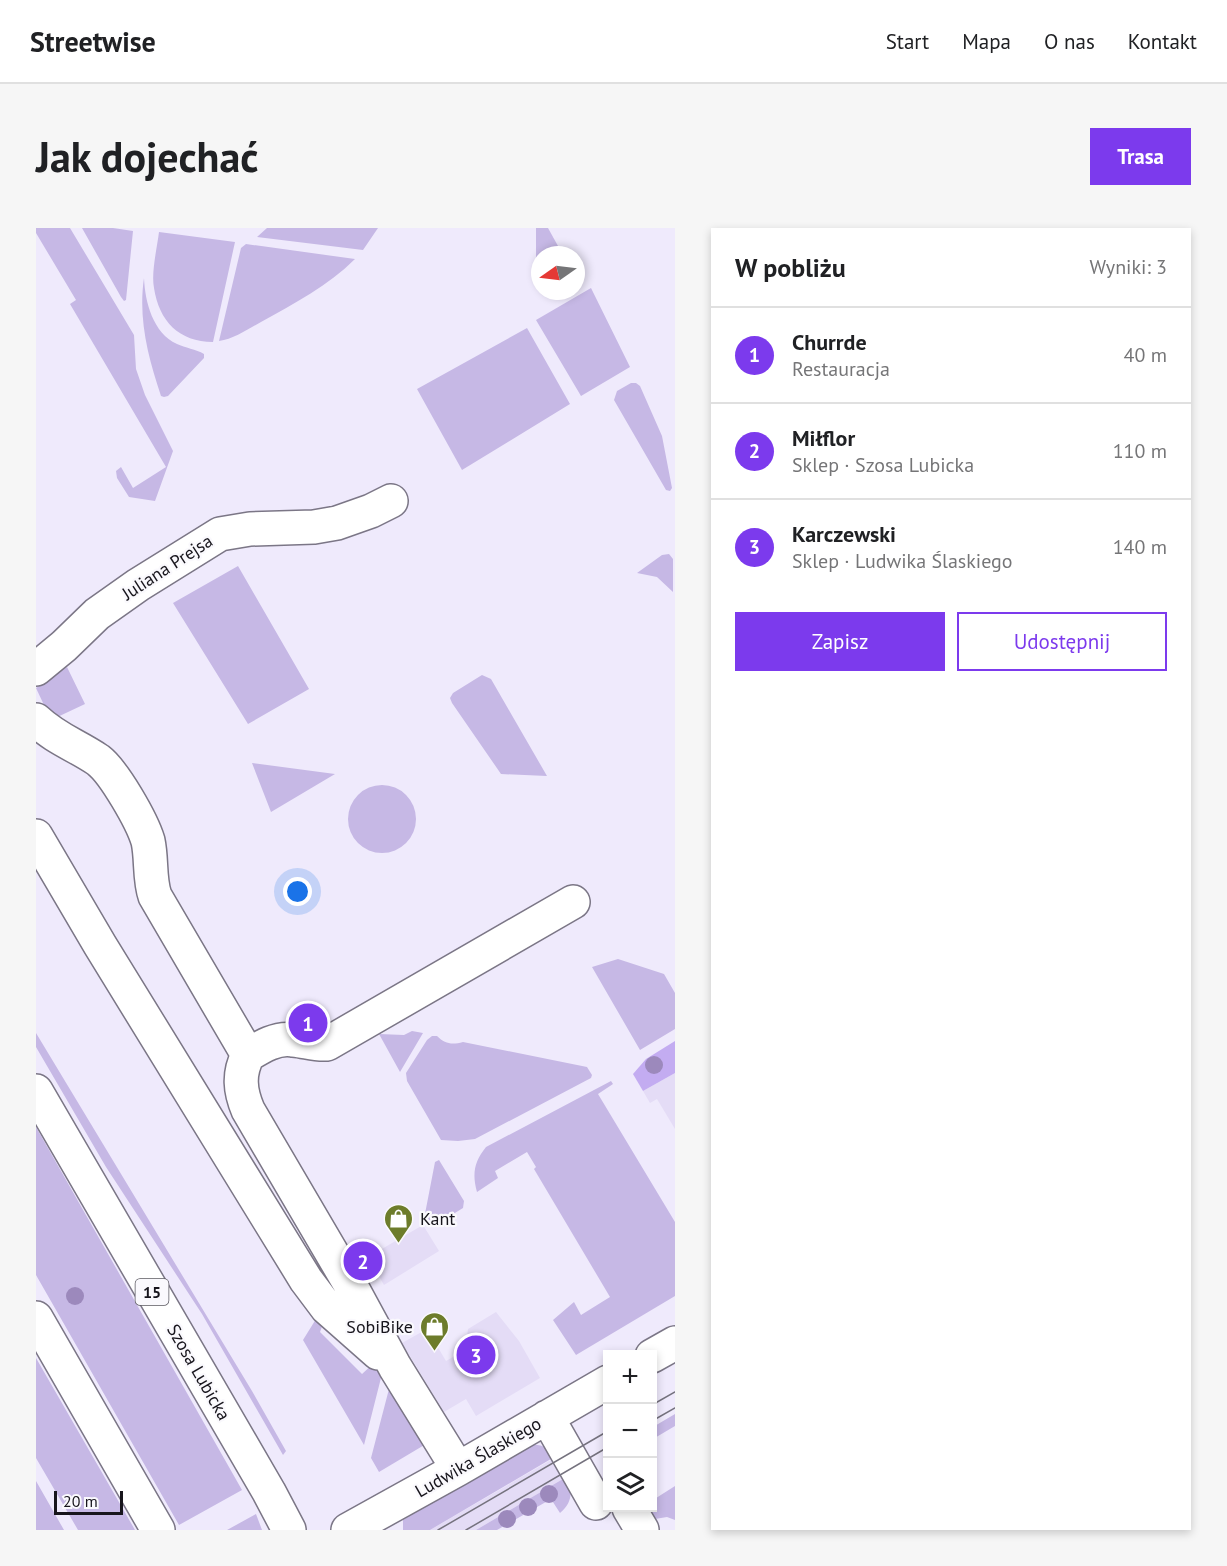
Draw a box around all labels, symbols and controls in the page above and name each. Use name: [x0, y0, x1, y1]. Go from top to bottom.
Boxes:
text: Streetwise: [30, 23, 156, 60]
text: Start: [886, 28, 929, 55]
text: Mapa: [962, 28, 1011, 55]
text: O nas: [1044, 28, 1095, 55]
text: Kontakt: [1128, 28, 1197, 55]
button: Trasa: [1090, 128, 1191, 185]
text: Jak dojechać: [36, 129, 259, 184]
north arrow: [531, 246, 585, 300]
text: W pobliżu: [735, 251, 846, 284]
text: Wyniki: 3: [1090, 254, 1167, 280]
text: Churrde: [792, 328, 867, 356]
text: 1: [749, 342, 760, 368]
text: 40 m: [1124, 342, 1167, 368]
text: Restauracja: [792, 356, 890, 382]
text: Miłflor: [792, 424, 855, 452]
text: 2: [749, 438, 760, 464]
text: 110 m: [1113, 438, 1167, 464]
text: Sklep · Szosa Lubicka: [792, 452, 974, 478]
text: Karczewski: [792, 520, 896, 548]
street label: Juliana Prejsa: [116, 529, 217, 605]
text: 3: [749, 534, 760, 560]
text: 140 m: [1113, 534, 1167, 560]
text: Sklep · Ludwika Ślaskiego: [792, 548, 1013, 574]
button: Zapisz: [735, 612, 945, 671]
button: Udostępnij: [957, 612, 1167, 671]
your location: [283, 877, 312, 906]
pin: 1: [288, 1000, 328, 1046]
shop icon: Kant: [383, 1202, 415, 1244]
place label: Kant: [420, 1207, 455, 1230]
pin: 2: [344, 1238, 382, 1284]
road number: 15: [136, 1279, 168, 1305]
shop icon: SobiBike: [418, 1310, 450, 1352]
place label: SobiBike: [346, 1315, 413, 1338]
street label: Szosa Lubicka: [162, 1320, 236, 1424]
pin: 3: [456, 1332, 496, 1378]
map controls: [603, 1350, 657, 1512]
button: +: [603, 1350, 657, 1404]
button: −: [603, 1404, 657, 1458]
street label: Ludwika Ślaskiego: [411, 1412, 545, 1502]
button: layers: [603, 1458, 657, 1512]
scale bar: [54, 1488, 123, 1516]
text: 20 m: [63, 1491, 98, 1511]

